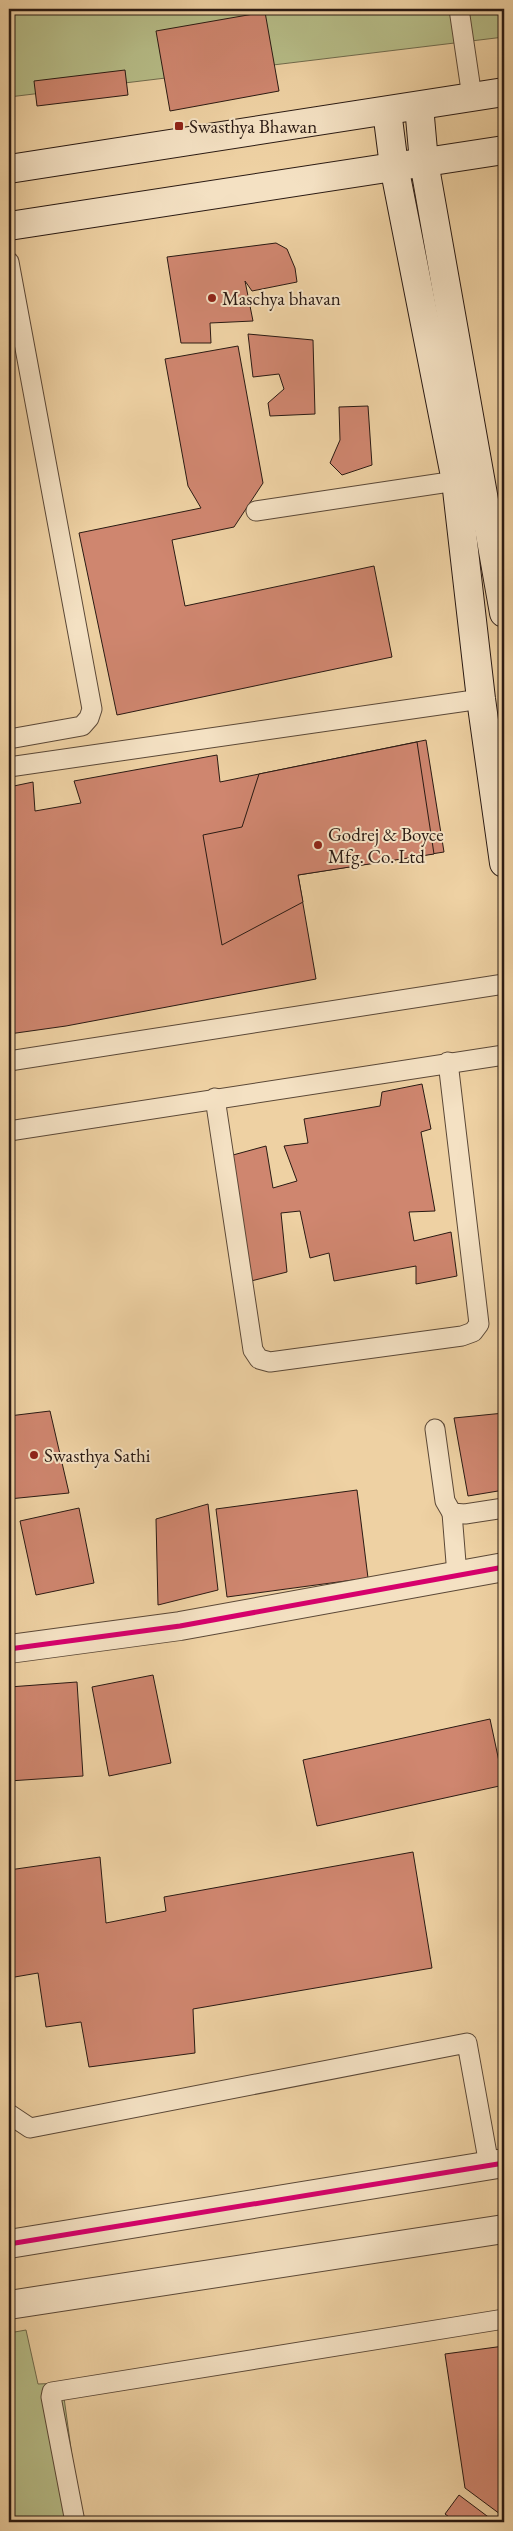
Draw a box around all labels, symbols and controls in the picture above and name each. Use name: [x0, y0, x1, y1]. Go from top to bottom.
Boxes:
place label: Swasthya Bhawan: [189, 114, 317, 139]
marker: Swasthya Bhawan: [173, 120, 185, 132]
place label: Maschya bhavan: [222, 286, 341, 311]
marker: Maschya bhavan: [206, 292, 218, 304]
place label: Godrej & Boyce Mfg. Co. Ltd: [328, 822, 444, 869]
marker: Godrej & Boyce Mfg. Co. Ltd: [312, 839, 324, 851]
place label: Swasthya Sathi: [44, 1443, 151, 1468]
marker: Swasthya Sathi: [28, 1449, 40, 1461]

